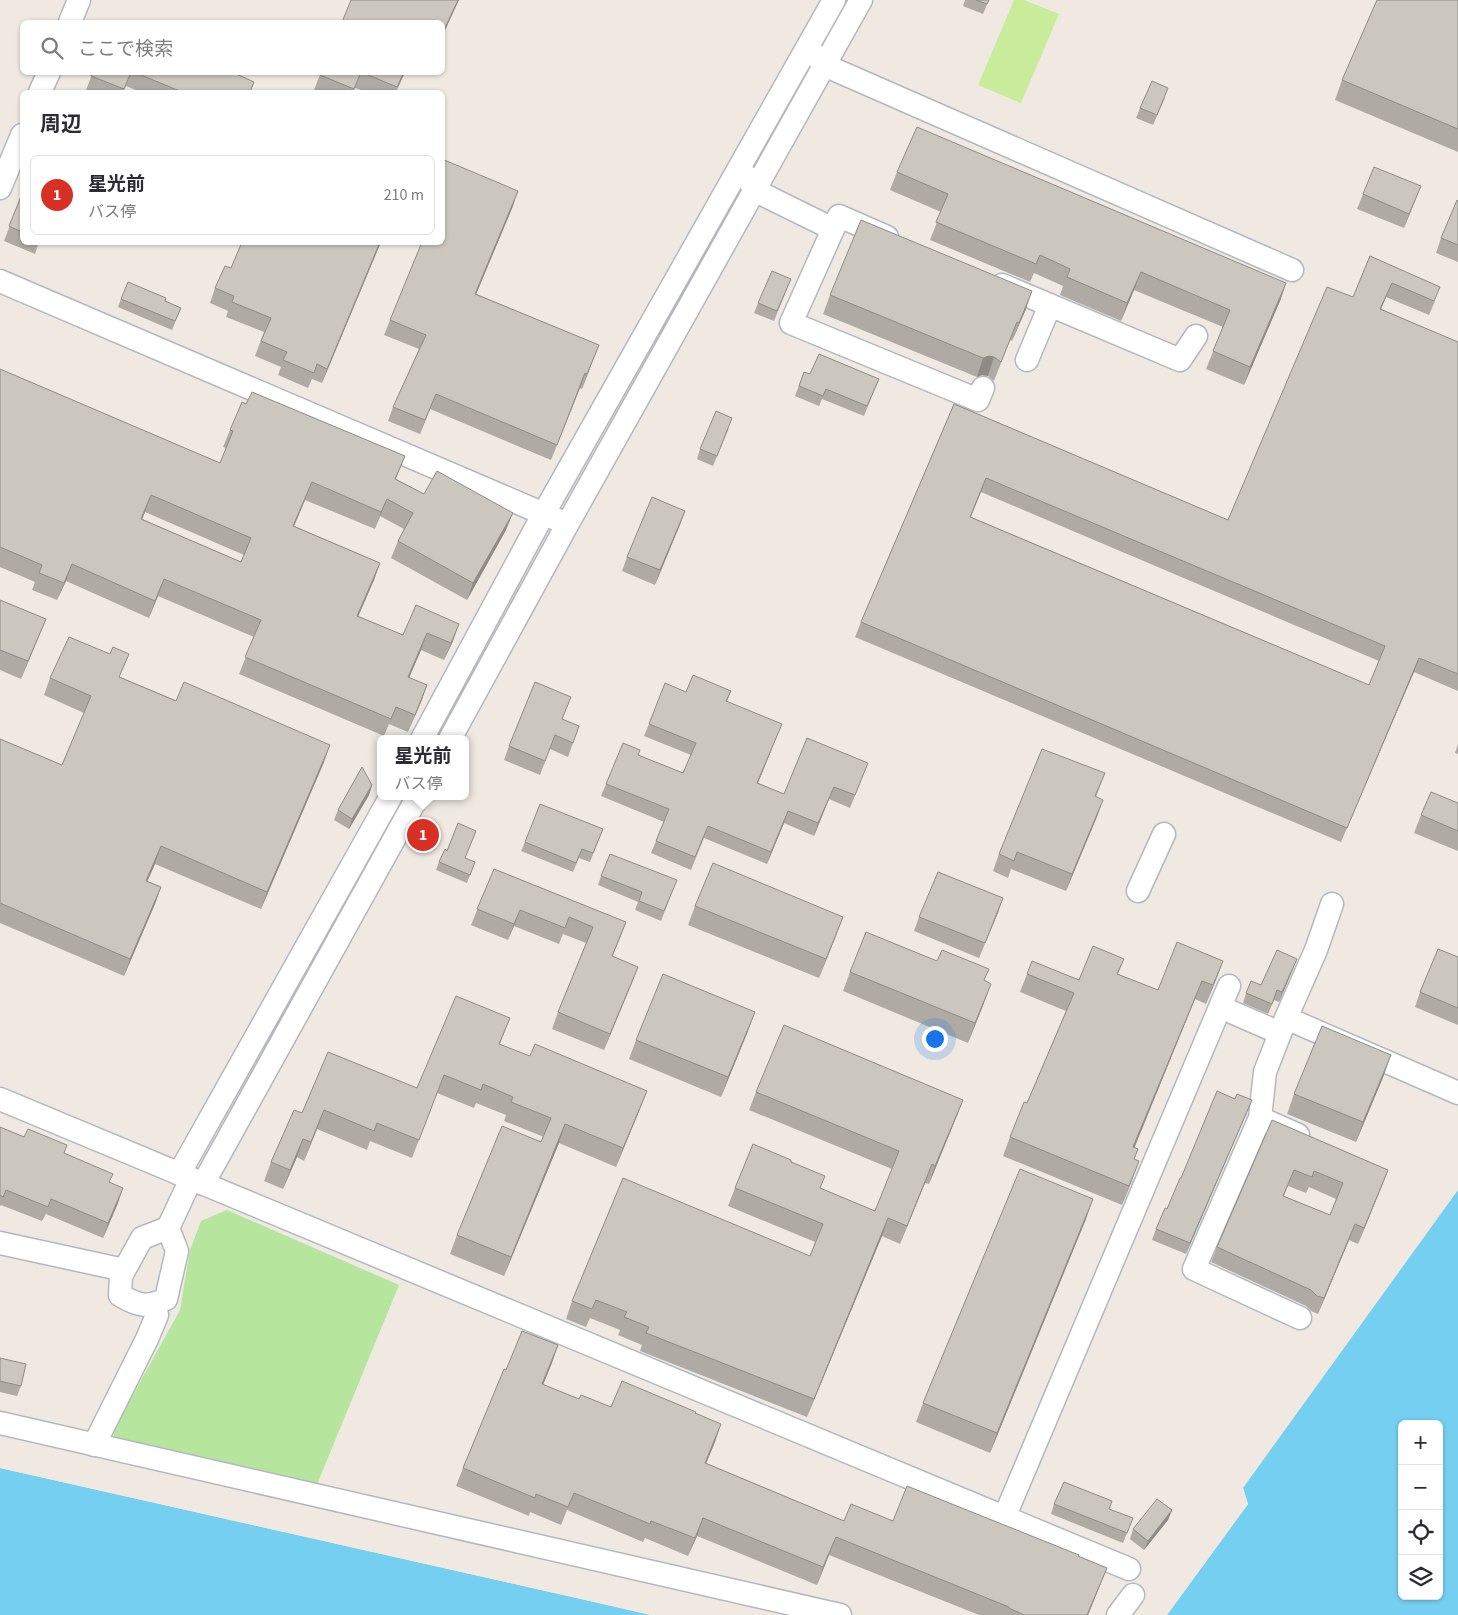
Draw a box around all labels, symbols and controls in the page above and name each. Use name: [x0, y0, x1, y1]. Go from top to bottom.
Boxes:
search box: [20, 20, 445, 75]
icon: search: [38, 34, 66, 62]
text: ここで検索: [78, 36, 173, 63]
text: 周辺: [40, 109, 82, 139]
text: 星光前: [88, 171, 145, 198]
text: 1: [53, 184, 61, 206]
text: 210 m: [384, 184, 424, 206]
text: バス停: [88, 201, 136, 223]
popup: [377, 735, 469, 800]
text: 星光前: [394, 743, 452, 770]
text: バス停: [394, 773, 443, 795]
pin: 1: [407, 816, 439, 854]
your location: [922, 1026, 948, 1052]
map controls: [1398, 1420, 1443, 1600]
button: +: [1398, 1420, 1443, 1465]
button: −: [1398, 1465, 1443, 1510]
button: locate: [1398, 1510, 1443, 1555]
button: layers: [1398, 1555, 1443, 1600]

